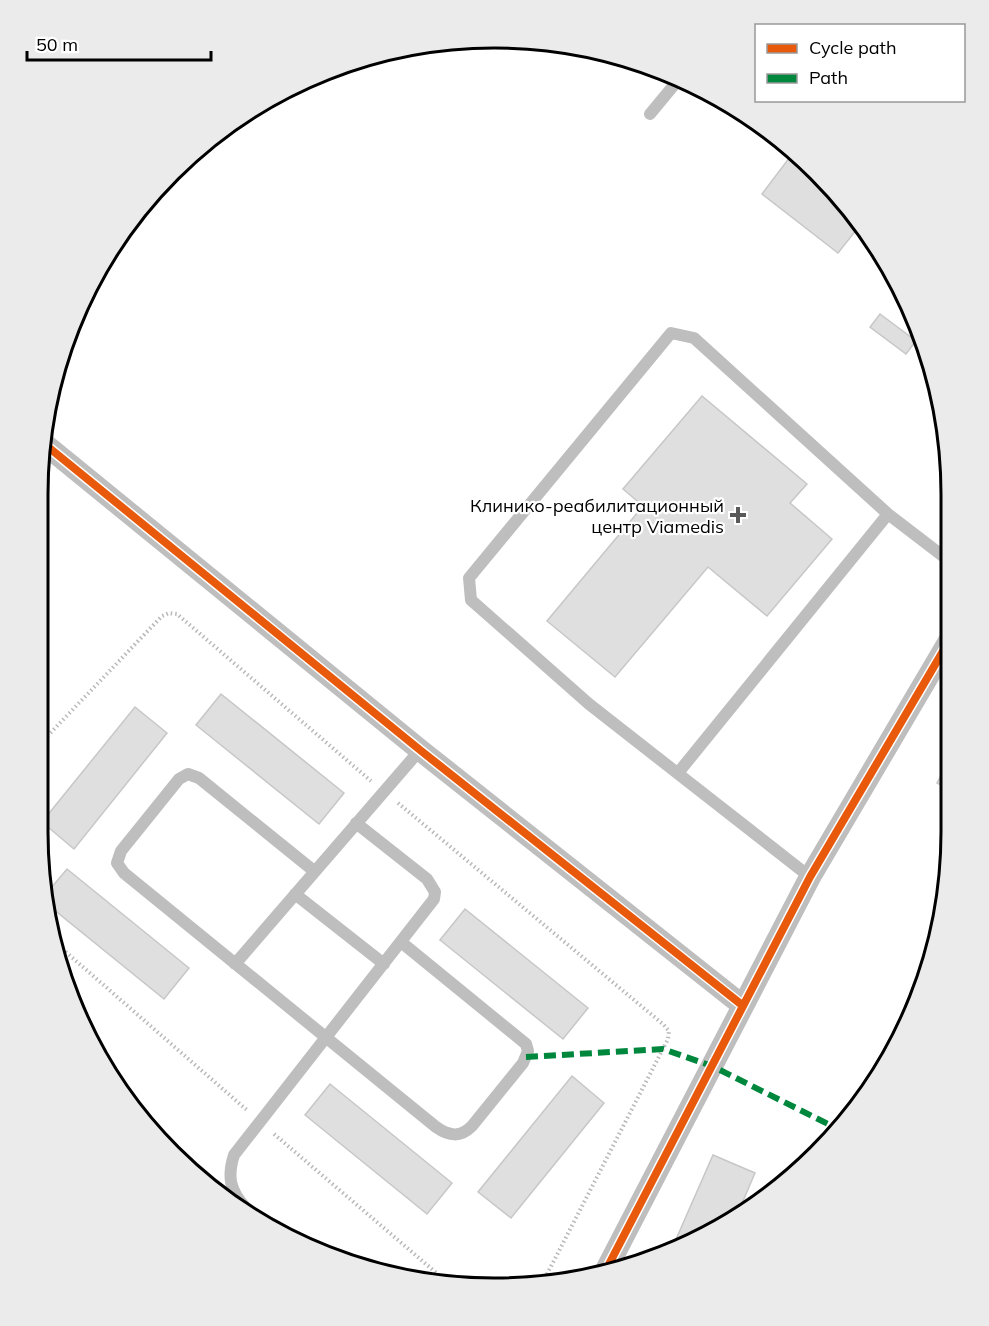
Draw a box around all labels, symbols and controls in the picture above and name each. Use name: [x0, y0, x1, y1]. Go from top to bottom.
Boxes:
scale bar: [27, 24, 212, 62]
legend: [755, 24, 965, 102]
text: 50 m: [36, 33, 78, 56]
text: Cycle path: [809, 36, 896, 59]
text: Path: [809, 66, 848, 89]
place label: Клинико-реабилитационный центр Viamedis: [470, 494, 724, 538]
marker: Клинико-реабилитационный центр Viamedis: [729, 506, 747, 524]

